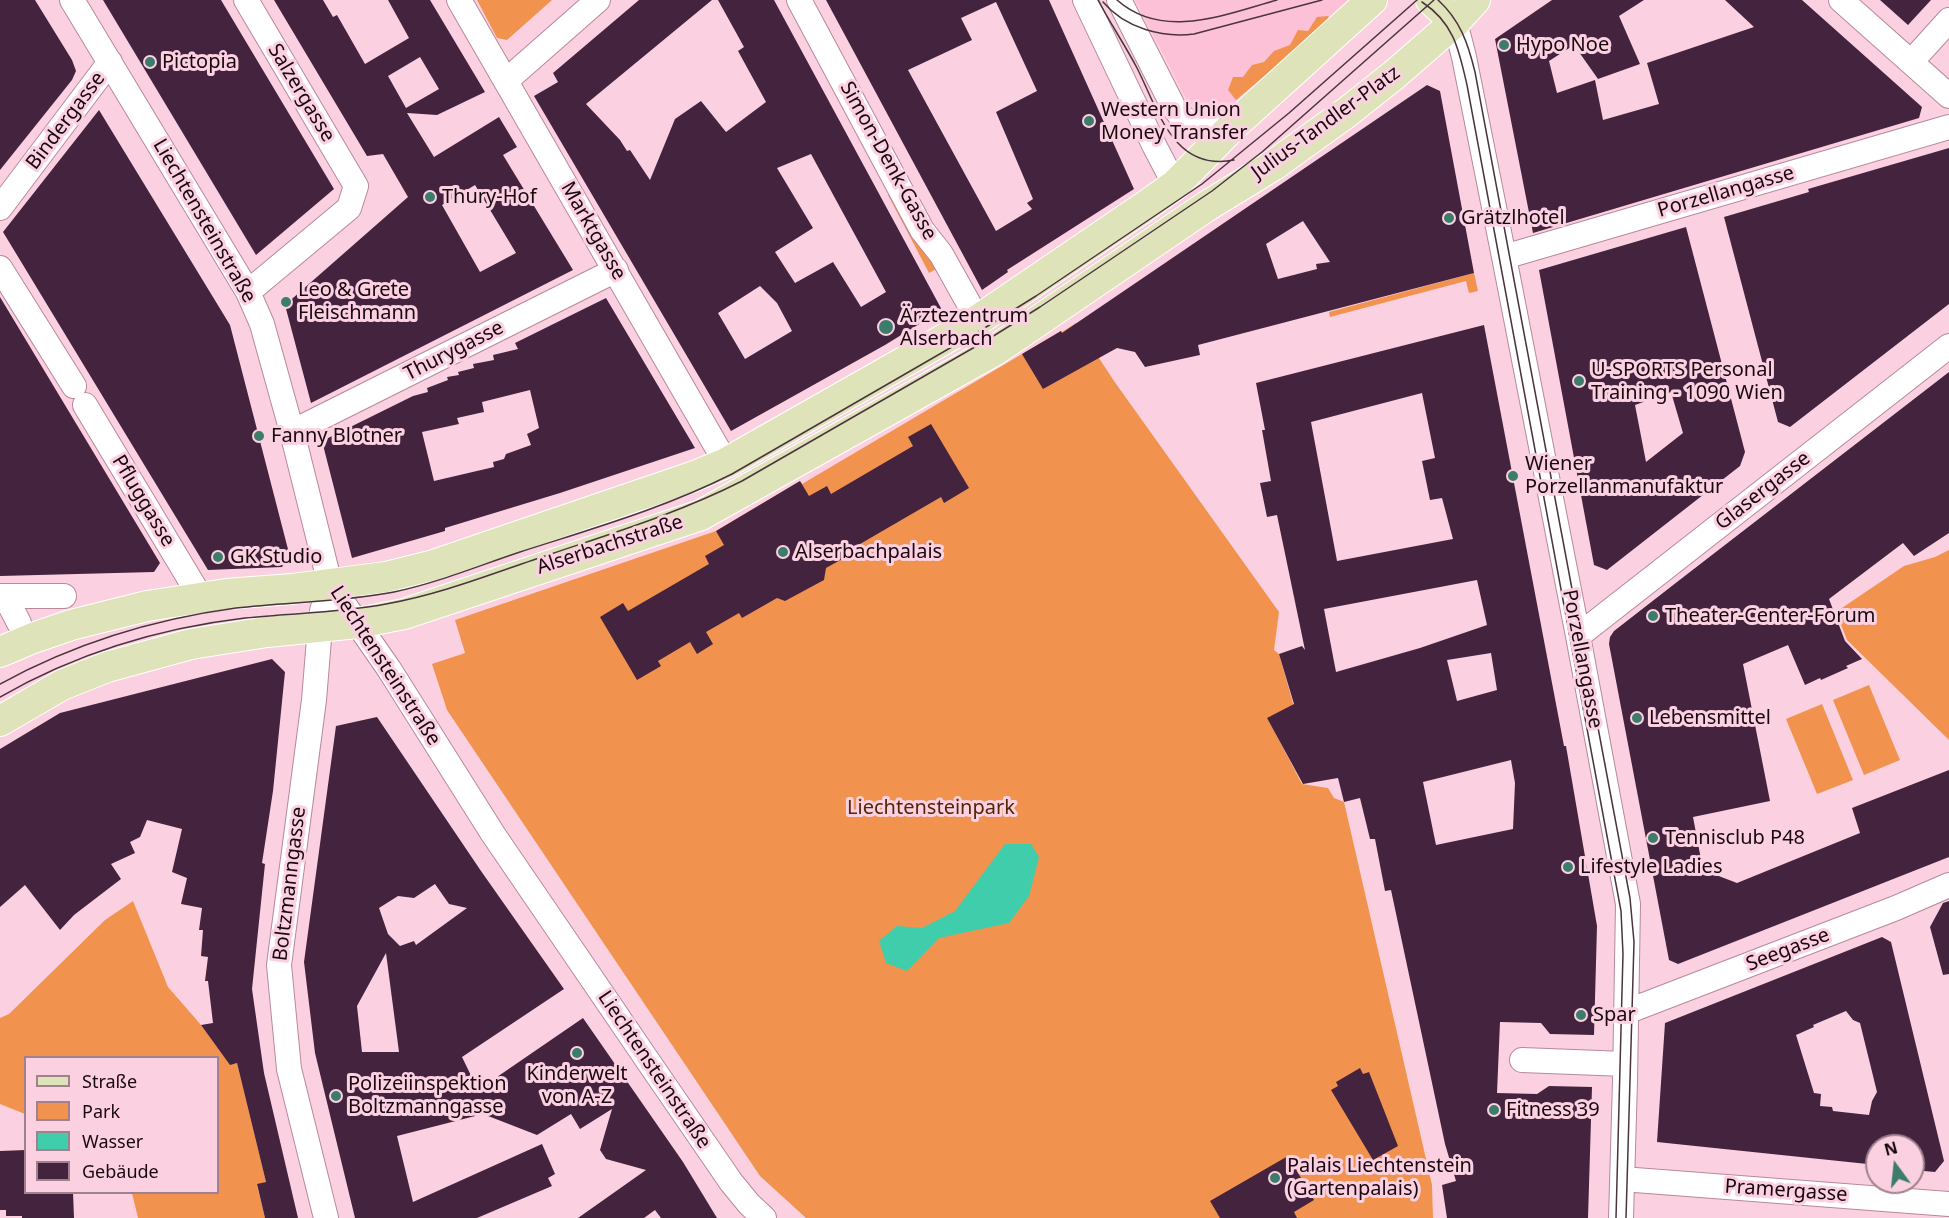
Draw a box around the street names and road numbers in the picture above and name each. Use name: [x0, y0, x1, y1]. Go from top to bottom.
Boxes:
street label: Salzergasse: [262, 40, 340, 146]
street label: Julius-Tandler-Platz: [1247, 61, 1405, 185]
street label: Bindergasse: [21, 67, 111, 175]
street label: Simon-Denk-Gasse: [835, 78, 941, 244]
street label: Liechtensteinstraße: [147, 135, 261, 307]
street label: Porzellangasse: [1655, 161, 1797, 223]
street label: Marktgasse: [555, 178, 631, 284]
street label: Thurygasse: [400, 316, 508, 386]
street label: Glasergasse: [1711, 447, 1815, 535]
street label: Pfluggasse: [106, 451, 180, 551]
street label: Alserbachstraße: [534, 510, 686, 580]
street label: Liechtensteinstraße: [325, 582, 445, 750]
street label: Porzellangasse: [1557, 588, 1607, 730]
street label: Boltzmanngasse: [269, 805, 311, 963]
street label: Seegasse: [1743, 923, 1833, 977]
street label: Liechtensteinstraße: [592, 987, 716, 1153]
street label: Pramergasse: [1724, 1175, 1848, 1207]

